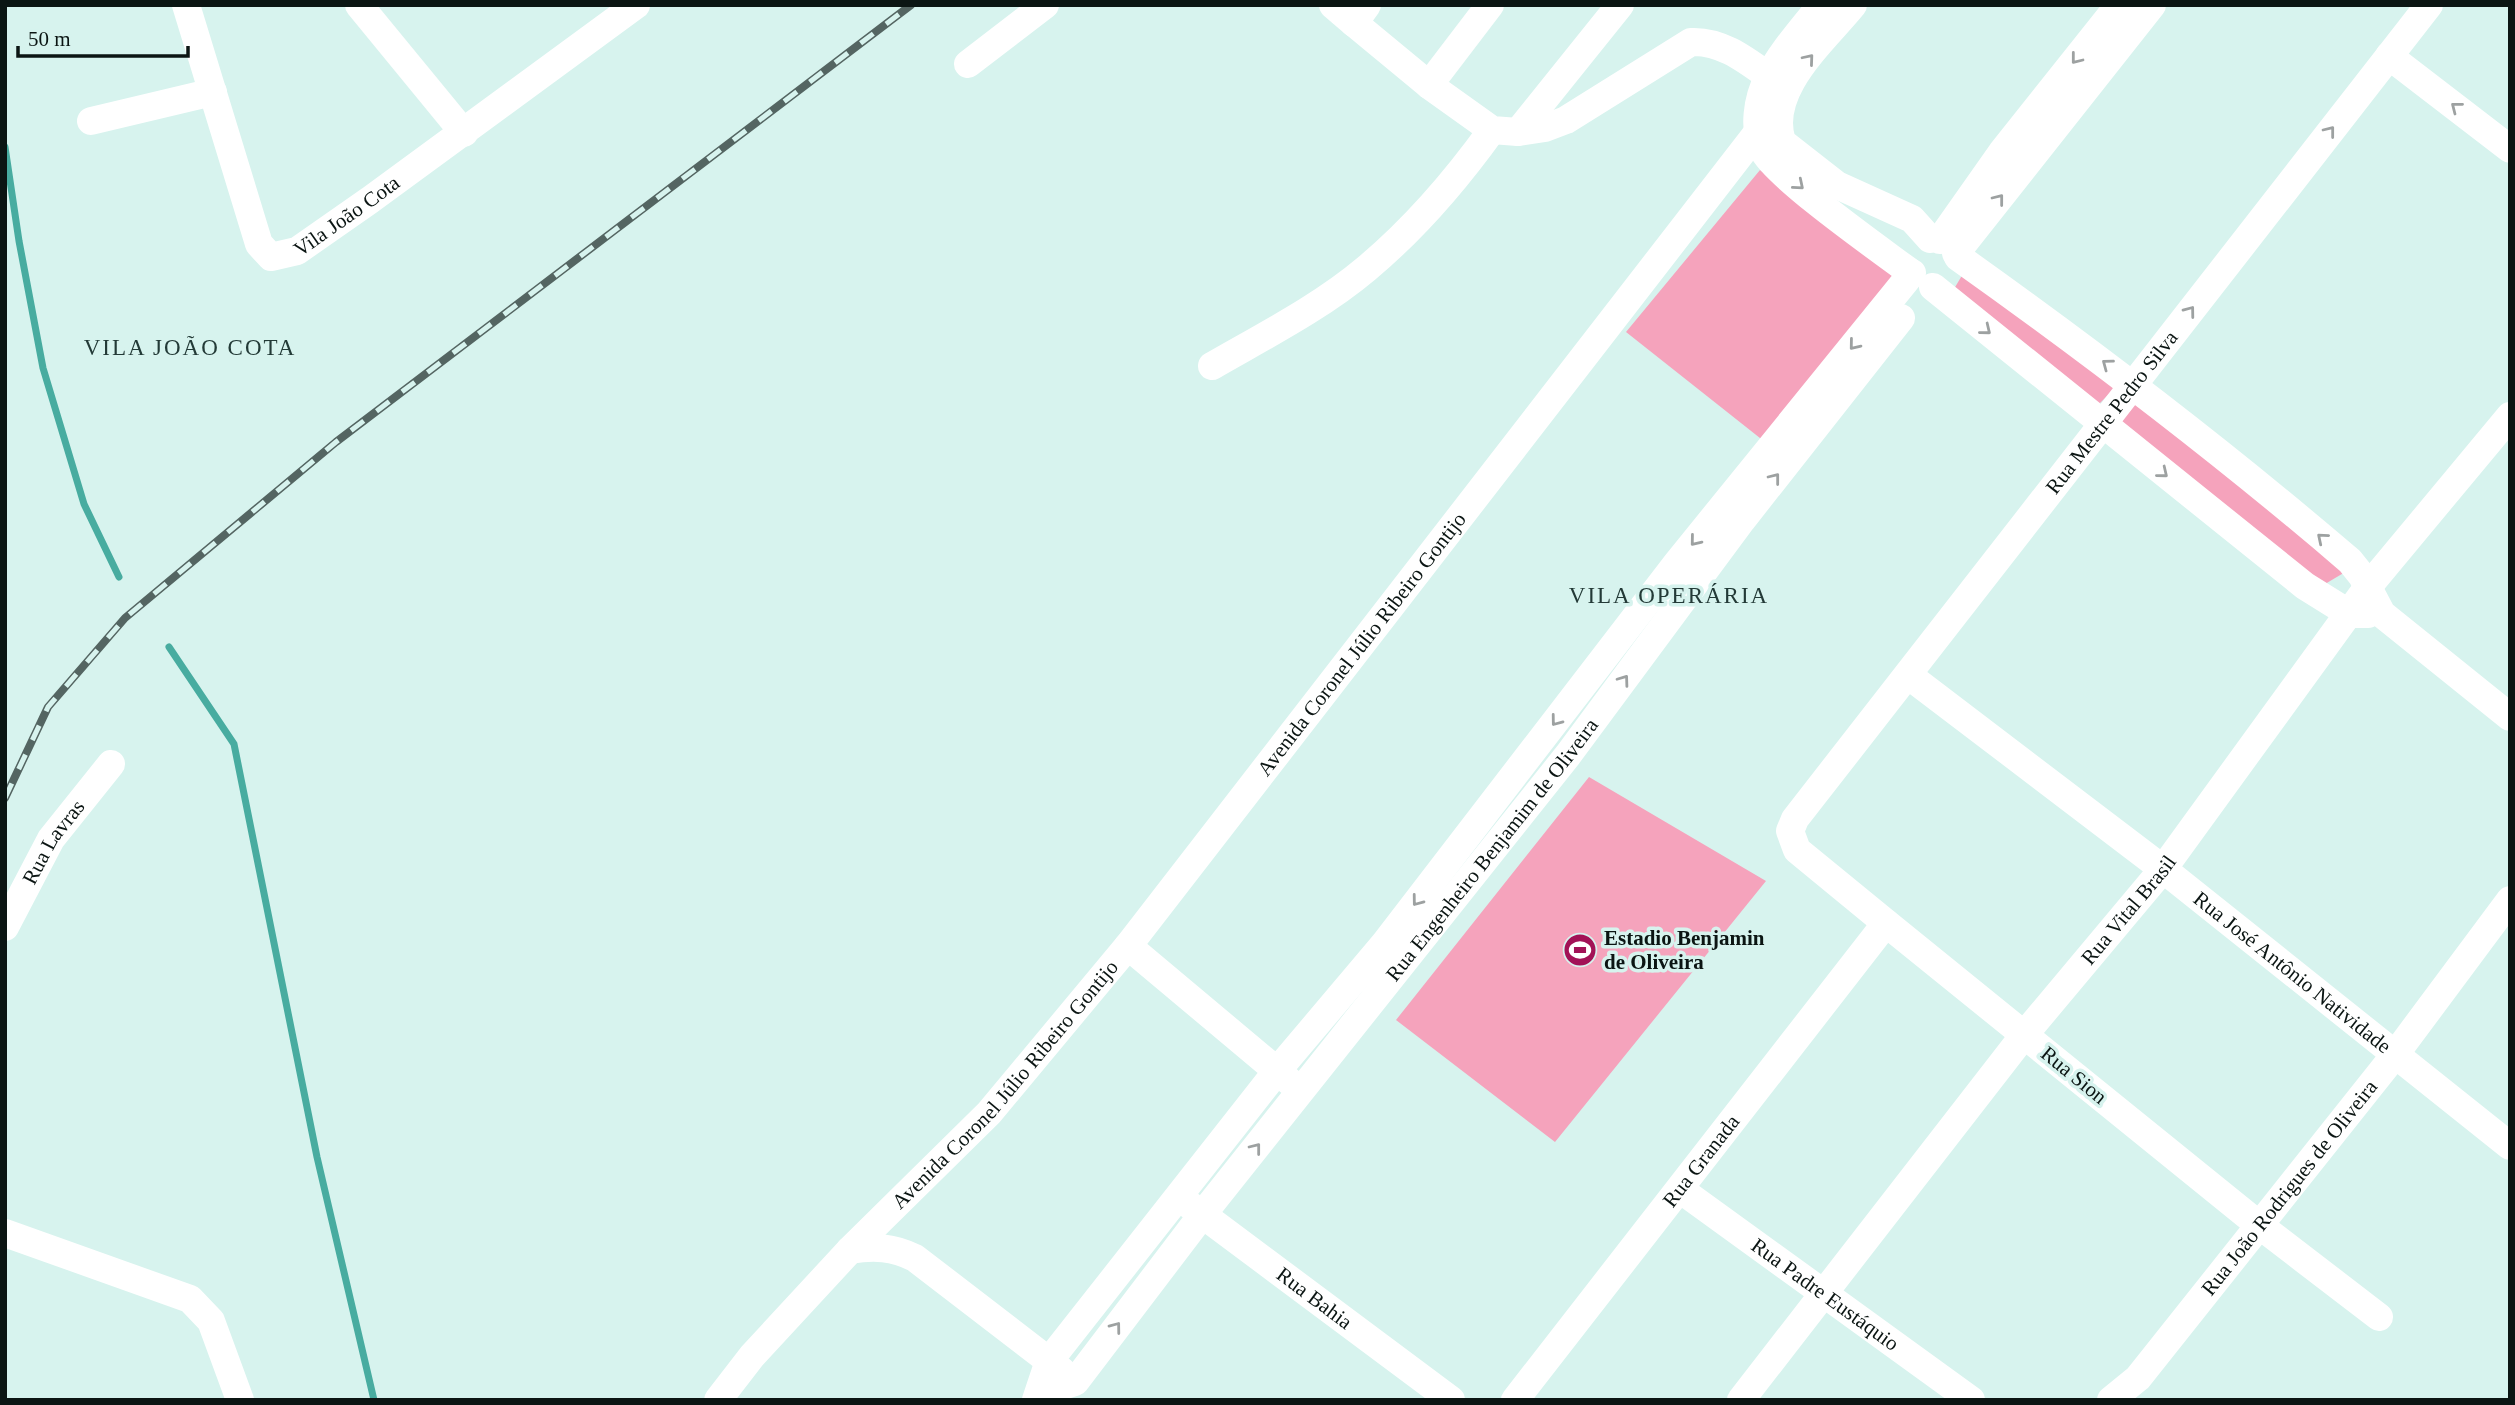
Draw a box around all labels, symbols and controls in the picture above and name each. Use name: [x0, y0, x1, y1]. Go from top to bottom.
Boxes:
scale bar: [18, 14, 187, 58]
text: 50 m: [28, 27, 71, 51]
one-way arrow: [2072, 51, 2085, 63]
one-way arrow: [1801, 54, 1813, 67]
one-way arrow: [2451, 103, 2463, 116]
one-way arrow: [2321, 127, 2334, 139]
street label: Vila João Cota: [289, 170, 405, 261]
one-way arrow: [1790, 177, 1803, 189]
one-way arrow: [1990, 195, 2003, 207]
one-way arrow: [2181, 306, 2194, 318]
one-way arrow: [1978, 322, 1991, 334]
street label: Rua Mestre Pedro Silva: [2041, 325, 2183, 499]
district label: VILA JOÃO COTA: [84, 335, 296, 360]
one-way arrow: [1849, 338, 1862, 350]
one-way arrow: [2102, 360, 2115, 373]
one-way arrow: [2155, 465, 2168, 477]
one-way arrow: [1766, 474, 1779, 486]
street label: Avenida Coronel Júlio Ribeiro Gontijo: [1252, 508, 1471, 781]
one-way arrow: [1690, 533, 1703, 545]
one-way arrow: [2318, 534, 2331, 546]
district label: VILA OPERÁRIA: [1569, 583, 1769, 608]
one-way arrow: [1615, 675, 1628, 688]
street label: Rua Engenheiro Benjamim de Oliveira: [1381, 713, 1603, 986]
one-way arrow: [1551, 713, 1564, 726]
street label: Rua Lavras: [17, 795, 90, 888]
street label: Rua Vital Brasil: [2076, 850, 2181, 969]
street label: Rua José Antônio Natividade: [2189, 886, 2396, 1058]
one-way arrow: [1413, 894, 1426, 906]
place label: Estadio Benjamin de Oliveira: [1604, 926, 1765, 974]
sports icon: Estadio Benjamin de Oliveira: [1561, 931, 1599, 969]
street label: Avenida Coronel Júlio Ribeiro Gontijo: [887, 955, 1123, 1214]
street label: Rua Sion: [2036, 1041, 2112, 1109]
street label: Rua João Rodrigues de Oliveira: [2196, 1075, 2383, 1300]
street label: Rua Granada: [1658, 1109, 1745, 1212]
one-way arrow: [1247, 1143, 1260, 1155]
street label: Rua Padre Eustáquio: [1747, 1233, 1904, 1356]
street label: Rua Bahia: [1272, 1262, 1357, 1334]
one-way arrow: [1108, 1323, 1121, 1335]

